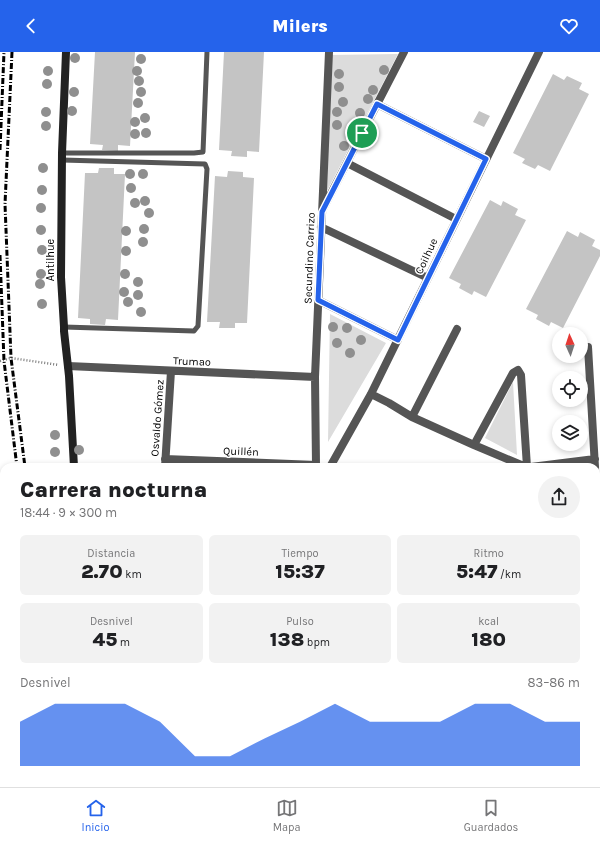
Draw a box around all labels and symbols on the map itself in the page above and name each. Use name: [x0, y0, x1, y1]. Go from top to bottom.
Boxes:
pin: [345, 116, 379, 150]
street label: Secundino Carrizo: [301, 212, 318, 304]
street label: Coilhue: [413, 236, 441, 276]
street label: Antilhue: [44, 238, 57, 281]
north arrow: [552, 327, 588, 363]
street label: Trumao: [173, 354, 211, 369]
street label: Osvaldo Gómez: [148, 379, 167, 457]
street label: Quillén: [223, 444, 259, 459]

